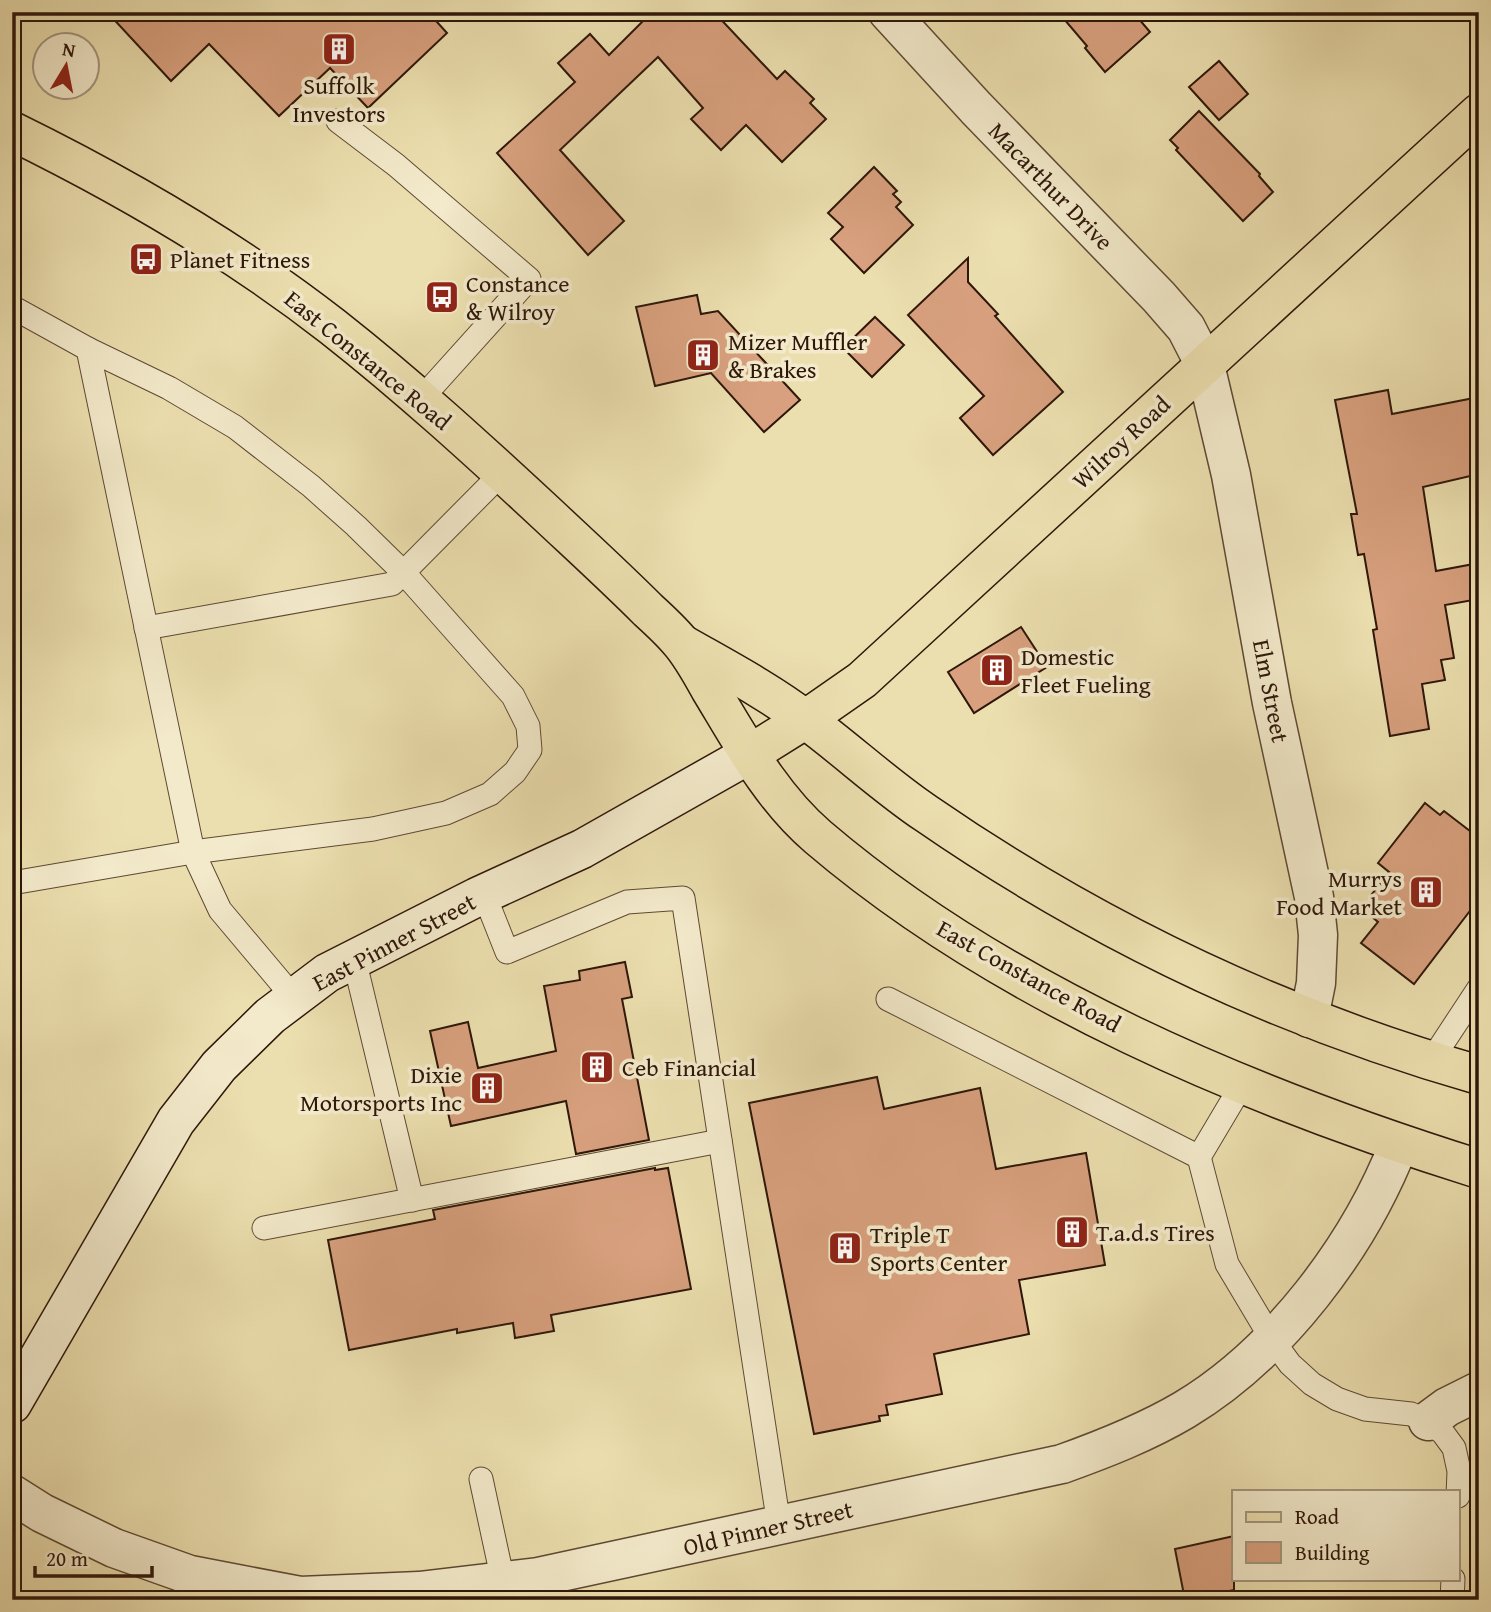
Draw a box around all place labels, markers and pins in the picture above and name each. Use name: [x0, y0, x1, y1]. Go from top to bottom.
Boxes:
building icon: Suffolk Investors: [320, 30, 358, 68]
place label: Suffolk Investors: [292, 68, 386, 131]
bus stop icon: Planet Fitness: [127, 240, 165, 278]
place label: Planet Fitness: [170, 242, 310, 277]
place label: Constance & Wilroy: [466, 266, 570, 329]
bus stop icon: Constance & Wilroy: [423, 278, 461, 316]
place label: Mizer Muffler & Brakes: [728, 324, 867, 387]
building icon: Mizer Muffler & Brakes: [684, 336, 722, 374]
place label: Domestic Fleet Fueling: [1021, 639, 1151, 702]
building icon: Domestic Fleet Fueling: [978, 651, 1016, 689]
place label: Murrys Food Market: [1276, 861, 1403, 924]
building icon: Murrys Food Market: [1407, 873, 1445, 911]
building icon: Ceb Financial: [578, 1048, 616, 1086]
place label: Ceb Financial: [622, 1050, 756, 1085]
place label: Dixie Motorsports Inc: [300, 1057, 462, 1120]
building icon: Dixie Motorsports Inc: [468, 1069, 506, 1107]
building icon: T.a.d.s Tires: [1053, 1213, 1091, 1251]
place label: T.a.d.s Tires: [1096, 1215, 1215, 1250]
place label: Triple T Sports Center: [870, 1217, 1008, 1280]
building icon: Triple T Sports Center: [826, 1229, 864, 1267]

